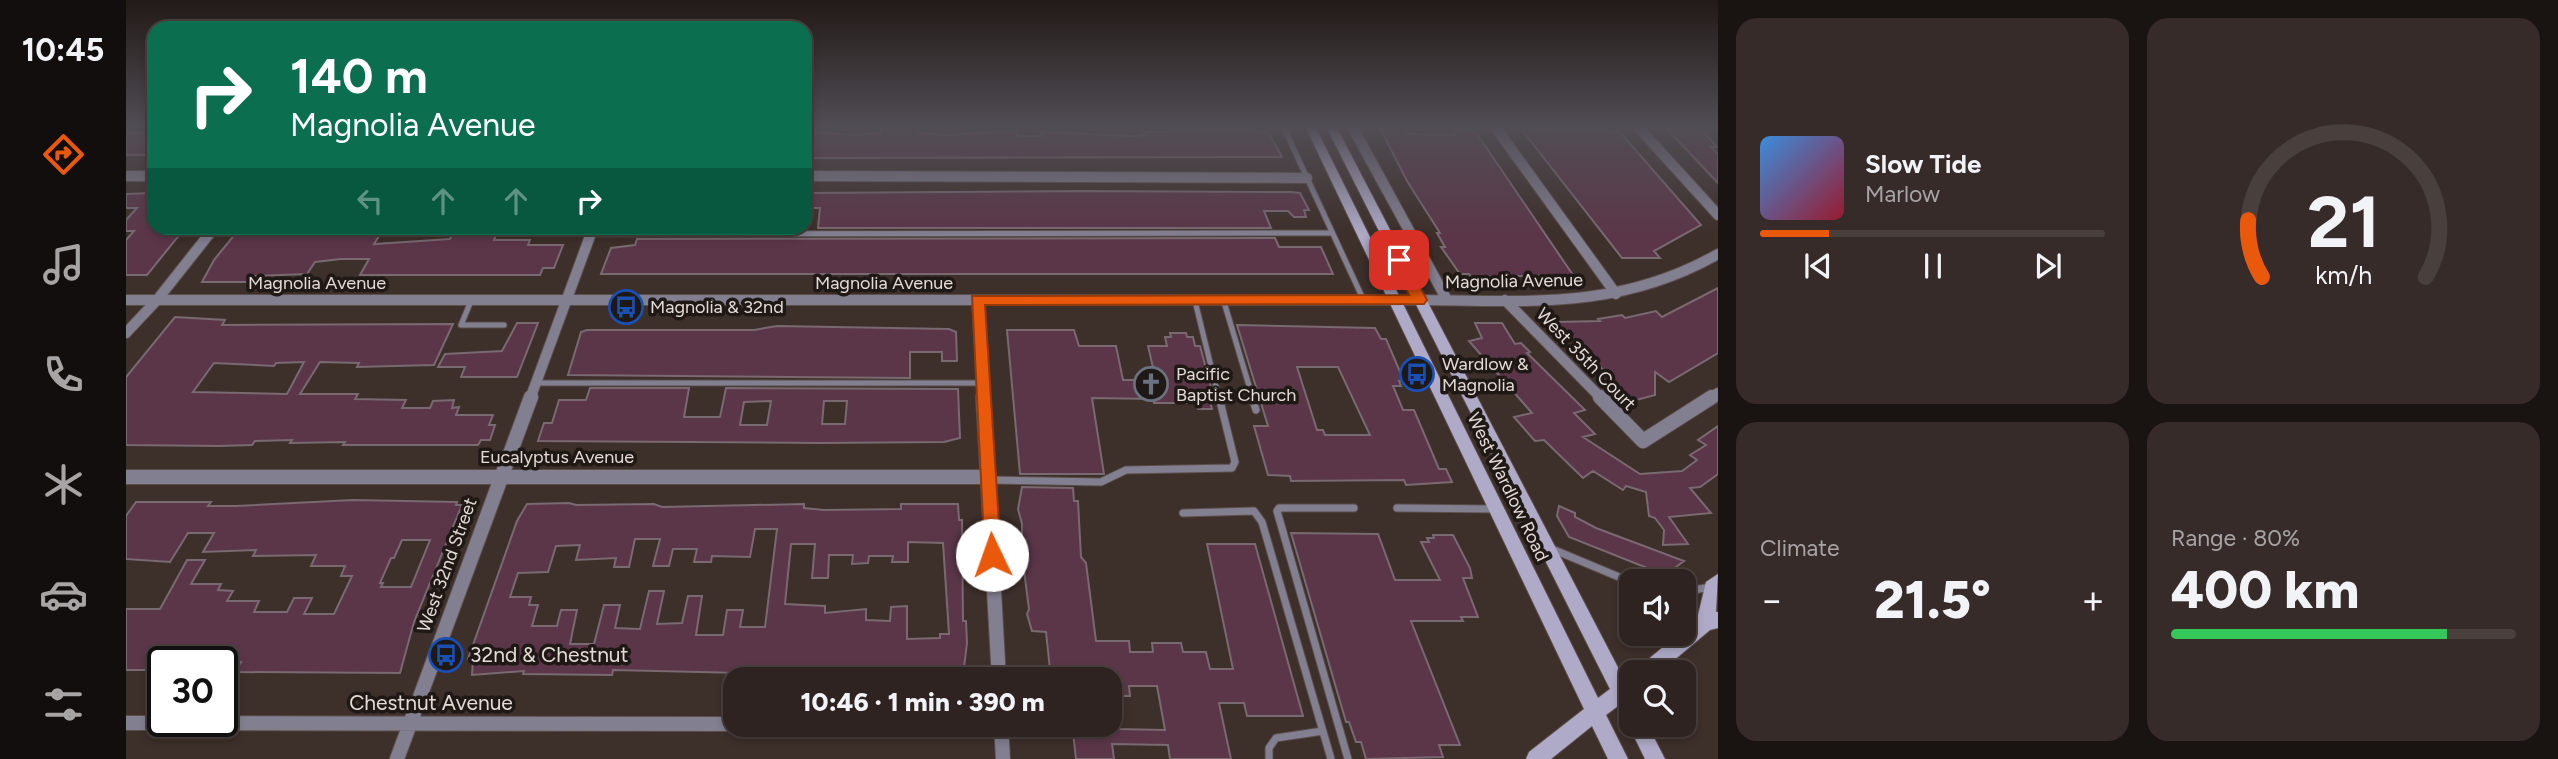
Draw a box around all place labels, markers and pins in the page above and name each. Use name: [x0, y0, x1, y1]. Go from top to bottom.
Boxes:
pin: [1369, 230, 1429, 290]
bus stop icon: Magnolia & 32nd: [607, 288, 645, 326]
place label: Magnolia & 32nd: [650, 296, 784, 318]
place label: Wardlow & Magnolia: [1442, 353, 1529, 396]
bus stop icon: Wardlow & Magnolia: [1398, 355, 1436, 393]
place label: Pacific Baptist Church: [1176, 363, 1296, 406]
church icon: Pacific Baptist Church: [1132, 365, 1170, 403]
bus stop icon: 32nd & Chestnut: [427, 636, 465, 674]
place label: 32nd & Chestnut: [470, 642, 629, 667]

